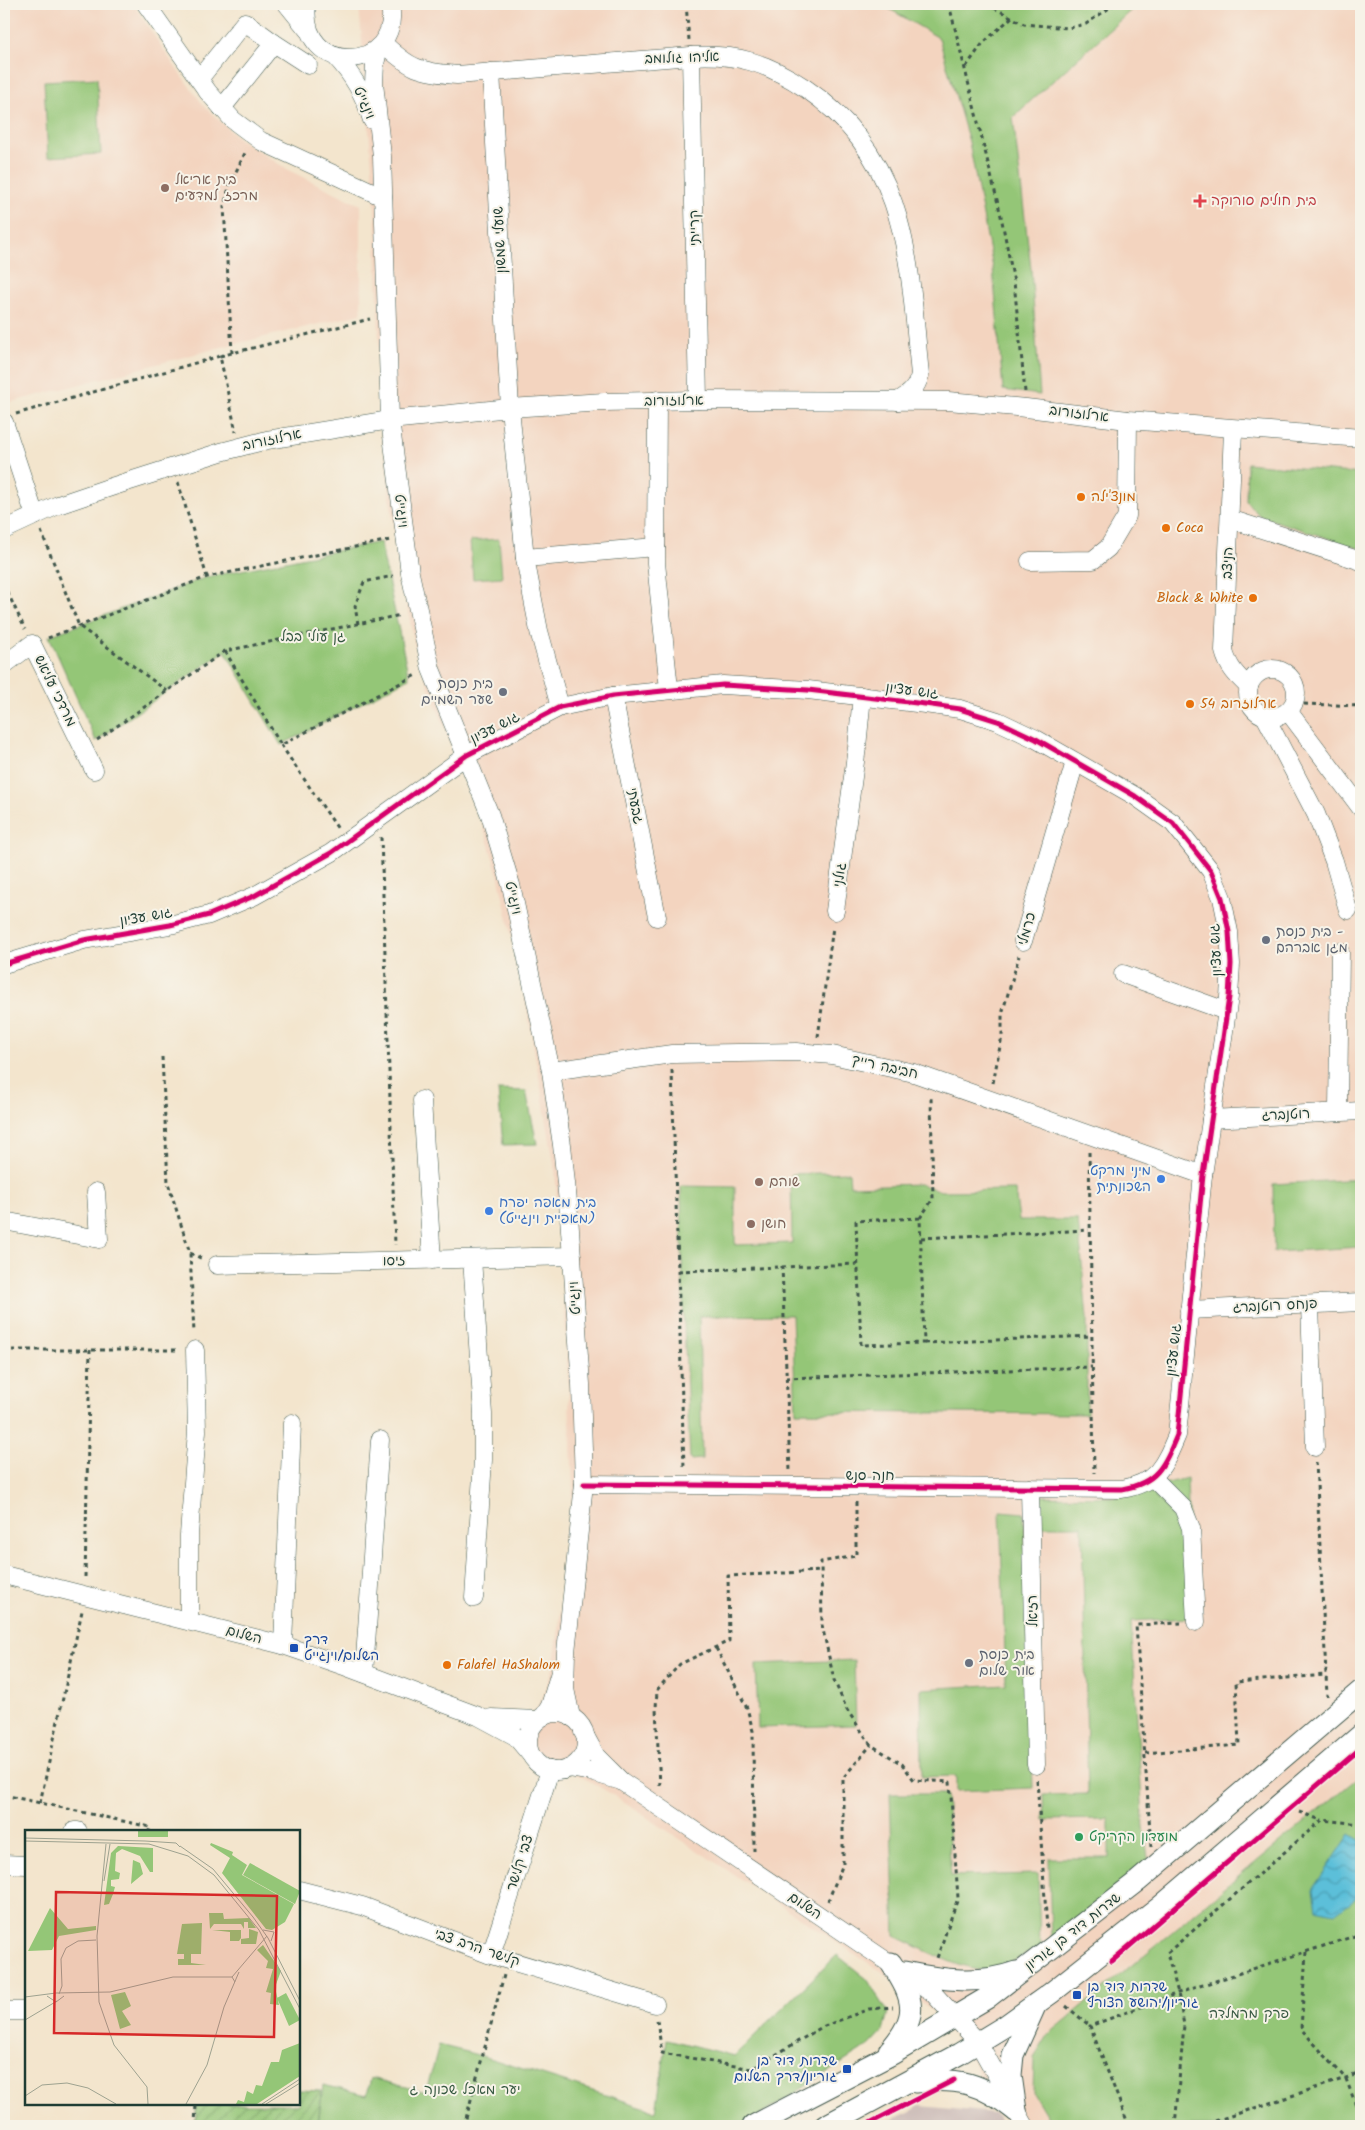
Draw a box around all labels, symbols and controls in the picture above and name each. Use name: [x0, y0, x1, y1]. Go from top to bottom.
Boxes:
street label: אליהו גולומב: [644, 46, 720, 70]
street label: וינגייט: [347, 83, 381, 123]
place label: בית אריאל מרכז למדעים: [175, 169, 258, 207]
marker: בית אריאל מרכז למדעים: [159, 182, 171, 194]
place label: בית חולים סורוקה: [1211, 190, 1317, 212]
marker: בית חולים סורוקה: [1193, 194, 1207, 208]
street label: שועלי שמשון: [487, 206, 513, 274]
street label: קרייתי: [684, 210, 706, 246]
street label: ארלוזורוב: [644, 389, 704, 413]
street label: ארלוזורוב: [1048, 399, 1110, 429]
street label: ארלוזורוב: [240, 423, 304, 457]
place label: מונצ'ילה: [1091, 486, 1136, 508]
marker: מונצ'ילה: [1075, 491, 1087, 503]
street label: וינגייט: [388, 493, 414, 529]
place label: Coca: [1176, 517, 1204, 539]
marker: Coca: [1160, 522, 1172, 534]
street label: הניצב: [1216, 546, 1240, 580]
place label: Black & White: [1157, 587, 1244, 609]
marker: Black & White: [1247, 592, 1259, 604]
park label: גן עולי בבל: [280, 626, 346, 648]
street label: מרדכי עליאש: [28, 651, 82, 731]
place label: בית כנסת שער השמיים: [421, 673, 493, 711]
street label: גוש עציון: [884, 677, 940, 705]
marker: בית כנסת שער השמיים: [497, 686, 509, 698]
place label: ארלוזרוב 54: [1200, 693, 1276, 715]
marker: ארלוזרוב 54: [1184, 698, 1196, 710]
street label: גוש עציון: [466, 706, 524, 750]
street label: גבעתי: [621, 786, 649, 827]
street label: גולני: [827, 861, 853, 889]
street label: וינגייט: [498, 879, 528, 917]
street label: גוש עציון: [118, 901, 175, 932]
street label: כרמלי: [1012, 910, 1042, 948]
place label: בית כנסת - מגן אברהם: [1276, 921, 1348, 959]
street label: גוש עציון: [1204, 922, 1228, 977]
marker: בית כנסת - מגן אברהם: [1260, 934, 1272, 946]
street label: חביבה רייך: [850, 1049, 920, 1085]
street label: רוטנברג: [1261, 1103, 1311, 1127]
place label: מיני מרקט השכונתית: [1090, 1160, 1151, 1198]
place label: שוהם: [769, 1171, 800, 1193]
marker: מיני מרקט השכונתית: [1155, 1173, 1167, 1185]
marker: שוהם: [753, 1176, 765, 1188]
place label: בית מאפה יפרח (מאפיית וינגייט): [499, 1192, 596, 1230]
marker: בית מאפה יפרח (מאפיית וינגייט): [483, 1205, 495, 1217]
place label: חושן: [761, 1213, 786, 1235]
marker: חושן: [745, 1218, 757, 1230]
street label: זיסו: [382, 1250, 406, 1272]
street label: וינגייט: [563, 1280, 587, 1316]
street label: פנחס רוטנברג: [1232, 1293, 1318, 1319]
street label: גוש עציון: [1160, 1322, 1188, 1378]
street label: חנה סנש: [846, 1465, 894, 1487]
street label: רזיאל: [1022, 1595, 1044, 1627]
street label: השלום: [223, 1620, 265, 1650]
place label: דרך השלום/וינגייט: [304, 1629, 379, 1667]
marker: דרך השלום/וינגייט: [288, 1642, 300, 1654]
place label: בית כנסת אור שלום: [979, 1644, 1035, 1682]
place label: Falafel HaShalom: [457, 1654, 560, 1676]
marker: בית כנסת אור שלום: [963, 1657, 975, 1669]
marker: Falafel HaShalom: [441, 1659, 453, 1671]
place label: מועדון הקריקט: [1089, 1826, 1178, 1848]
inset map: [25, 1830, 300, 2105]
marker: מועדון הקריקט: [1073, 1831, 1085, 1843]
street label: צבי קלישר: [501, 1832, 539, 1894]
street label: השלום: [784, 1887, 826, 1925]
street label: שדרות דוד בן גוריון: [1020, 1887, 1126, 1977]
street label: קלישר הרב צבי: [431, 1923, 523, 1973]
place label: שדרות דוד בן גוריון/יהושע הצורף: [1087, 1976, 1199, 2014]
marker: שדרות דוד בן גוריון/יהושע הצורף: [1071, 1989, 1083, 2001]
park label: פרק מרמלדה: [1209, 2003, 1289, 2025]
place label: שדרות דוד בן גוריון/דרך השלום: [734, 2050, 837, 2088]
marker: שדרות דוד בן גוריון/דרך השלום: [841, 2063, 853, 2075]
park label: יער מאכל שכונה ג: [410, 2079, 520, 2101]

